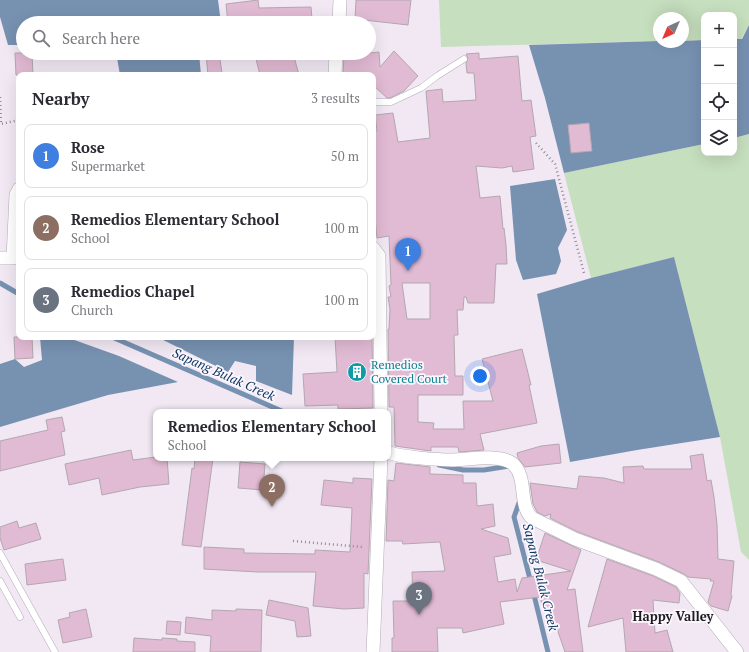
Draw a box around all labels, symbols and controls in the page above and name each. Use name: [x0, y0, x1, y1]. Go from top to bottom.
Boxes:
north arrow: [653, 12, 689, 48]
map controls: [701, 12, 737, 156]
button: +: [701, 12, 737, 48]
search box: [16, 16, 376, 60]
icon: search: [30, 27, 52, 49]
text: Search here: [62, 28, 140, 48]
button: −: [701, 48, 737, 84]
button: locate: [701, 84, 737, 120]
text: Nearby: [32, 87, 90, 110]
text: 3 results: [311, 89, 360, 107]
button: layers: [701, 120, 737, 156]
text: Rose: [71, 137, 105, 157]
text: 1: [42, 147, 50, 165]
text: 50 m: [331, 147, 359, 165]
text: Supermarket: [71, 157, 145, 175]
text: Remedios Elementary School: [71, 209, 279, 229]
text: 2: [42, 219, 50, 237]
text: 100 m: [324, 219, 359, 237]
text: School: [71, 229, 110, 247]
pin: 1: [395, 238, 421, 271]
text: Remedios Chapel: [71, 281, 195, 301]
text: 3: [42, 291, 50, 309]
text: 100 m: [324, 291, 359, 309]
text: Church: [71, 301, 113, 319]
water label: Sapang Bulak Creek: [170, 343, 279, 405]
place label: Remedios Covered Court: [371, 357, 448, 386]
building icon: Remedios Covered Court: [346, 361, 368, 383]
your location: [470, 366, 490, 386]
popup: [153, 409, 391, 461]
text: Remedios Elementary School: [168, 416, 376, 436]
text: School: [168, 436, 207, 454]
pin: 2: [259, 474, 285, 507]
water label: Sapang Bulak Creek: [519, 521, 563, 634]
pin: 3: [406, 582, 432, 615]
district label: Happy Valley: [633, 607, 715, 625]

